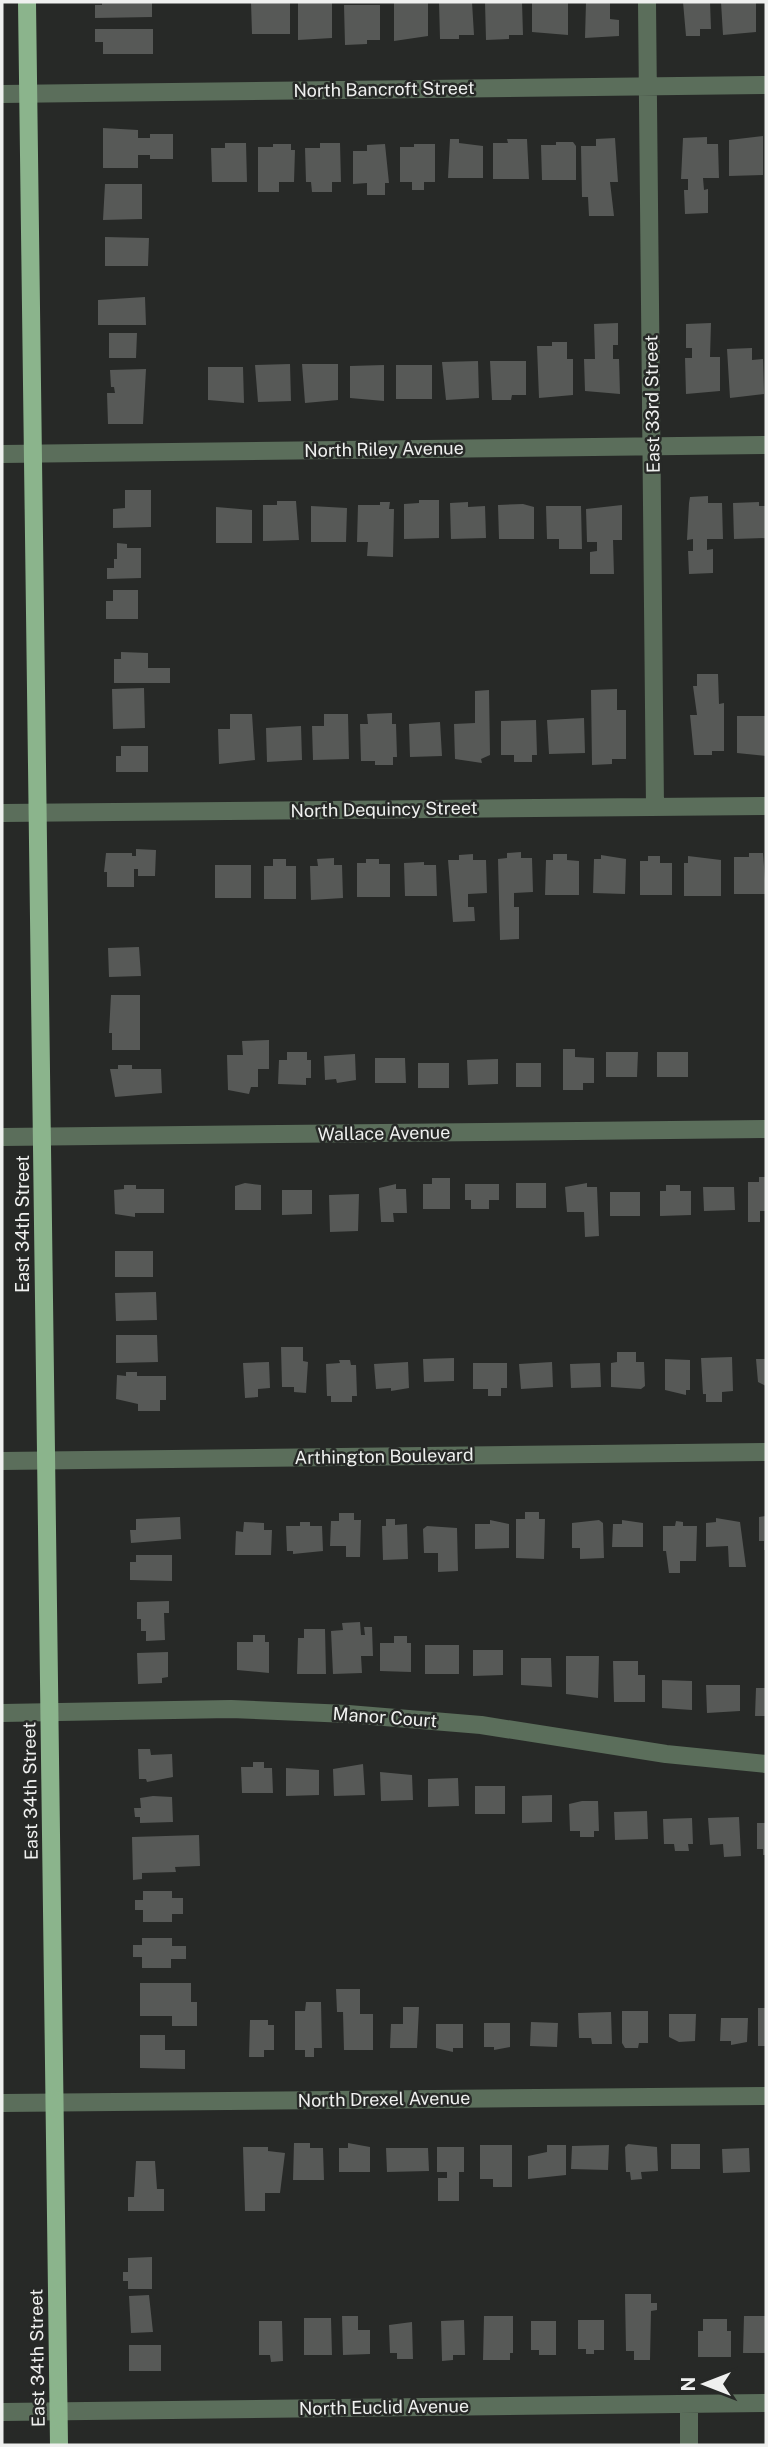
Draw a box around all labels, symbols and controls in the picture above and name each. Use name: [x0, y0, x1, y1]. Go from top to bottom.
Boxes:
street label: North Bancroft Street: [293, 77, 475, 101]
street label: East 33rd Street: [640, 335, 664, 473]
street label: North Riley Avenue: [304, 437, 464, 461]
street label: North Dequincy Street: [290, 797, 478, 821]
street label: Wallace Avenue: [317, 1121, 451, 1145]
street label: East 34th Street: [12, 1155, 33, 1293]
street label: Arthington Boulevard: [294, 1444, 474, 1468]
street label: Manor Court: [332, 1703, 438, 1731]
street label: East 34th Street: [18, 1722, 42, 1860]
street label: North Drexel Avenue: [297, 2087, 471, 2111]
street label: East 34th Street: [25, 2289, 49, 2427]
north arrow: [670, 2349, 740, 2419]
text: N: [677, 2377, 699, 2391]
street label: North Euclid Avenue: [299, 2395, 469, 2419]

